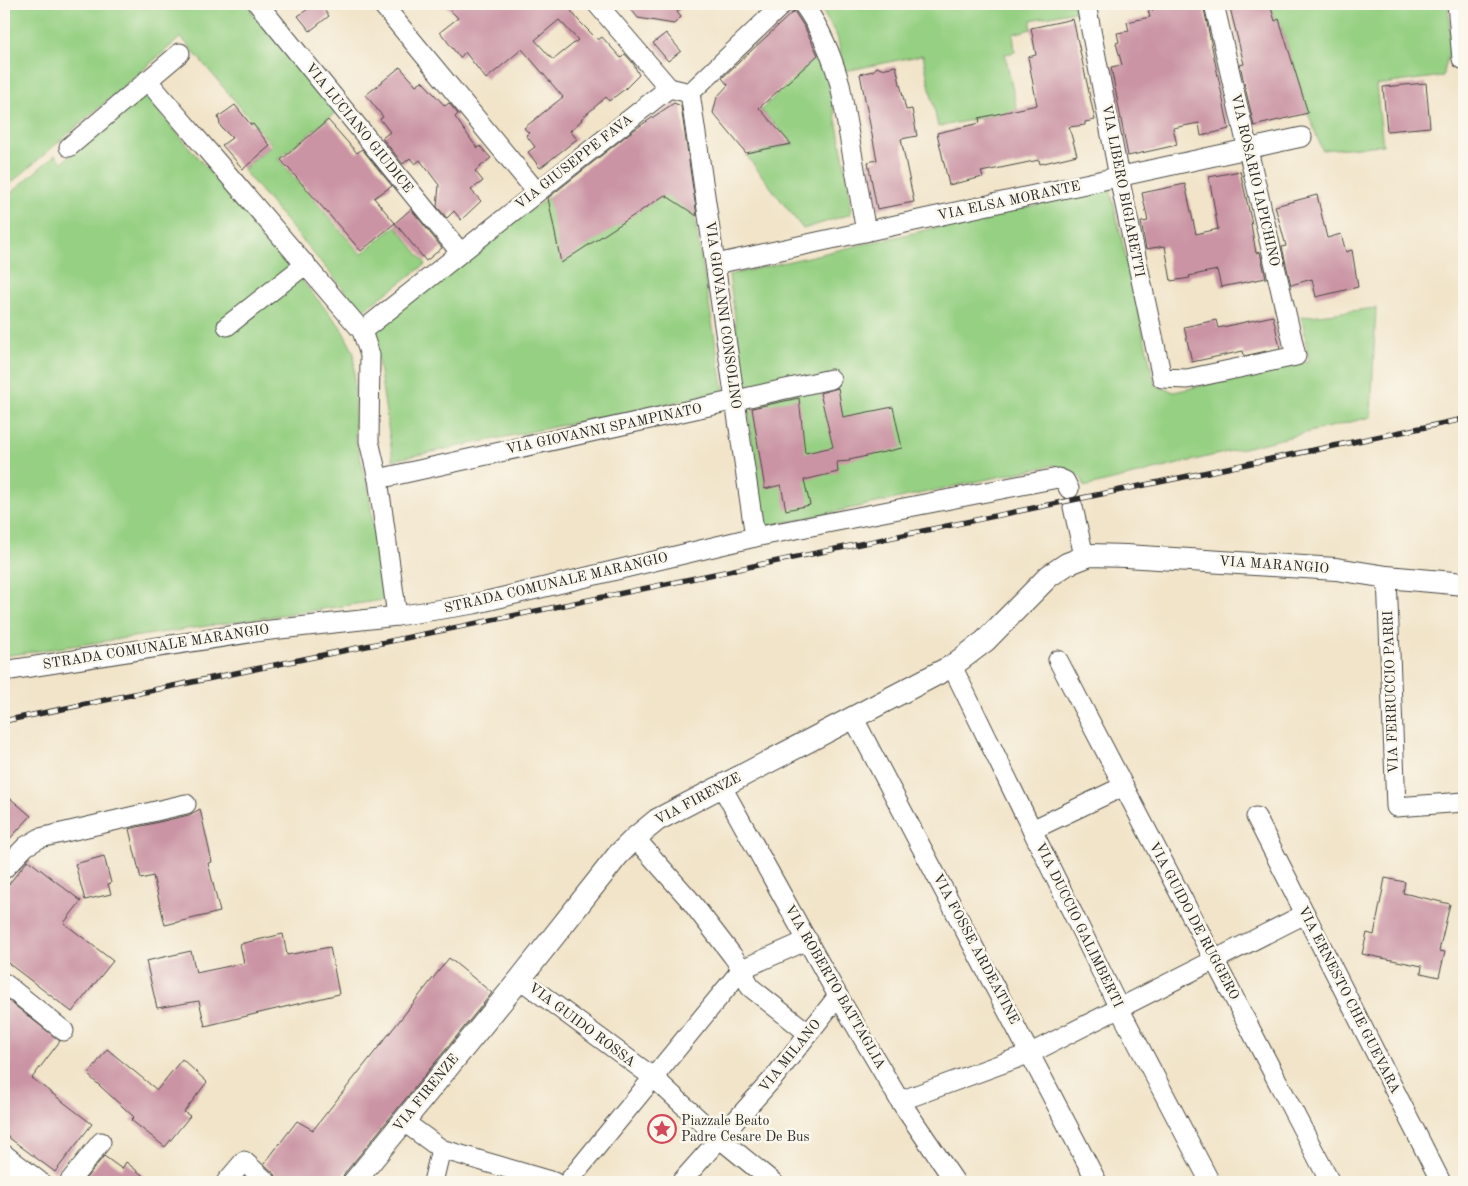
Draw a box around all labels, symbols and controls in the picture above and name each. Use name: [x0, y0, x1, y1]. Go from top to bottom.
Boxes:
street label: VIA LUCIANO GIUDICE: [303, 61, 415, 195]
street label: VIA ROSARIO IAPICHINO: [1228, 92, 1282, 268]
street label: VIA LIBERO BIGIARETTI: [1099, 103, 1147, 279]
street label: VIA GIUSEPPE FAVA: [513, 112, 635, 212]
street label: VIA ELSA MORANTE: [936, 179, 1082, 223]
street label: VIA GIOVANNI CONSOLINO: [703, 220, 743, 410]
street label: VIA GIOVANNI SPAMPINATO: [505, 401, 703, 457]
street label: STRADA COMUNALE MARANGIO: [443, 550, 669, 616]
street label: VIA MARANGIO: [1219, 554, 1330, 576]
street label: VIA FERRUCCIO PARRI: [1381, 610, 1401, 774]
street label: STRADA COMUNALE MARANGIO: [42, 622, 270, 672]
street label: VIA FIRENZE: [653, 770, 743, 828]
street label: VIA DUCCIO GALIMBERTI: [1033, 840, 1125, 1010]
street label: VIA GUIDO DE RUGGERO: [1146, 840, 1242, 1002]
street label: VIA FOSSE ARDEATINE: [930, 872, 1022, 1026]
street label: VIA ROBERTO BATTAGLIA: [782, 903, 888, 1072]
street label: VIA ERNESTO CHE GUEVARA: [1295, 904, 1403, 1096]
street label: VIA GUIDO ROSSA: [526, 980, 638, 1070]
street label: VIA MILANO: [757, 1017, 824, 1095]
street label: VIA FIRENZE: [391, 1052, 461, 1134]
place icon: Piazzale Beato Padre Cesare De Bus: [647, 1114, 677, 1144]
place label: Piazzale Beato Padre Cesare De Bus: [681, 1114, 810, 1144]

